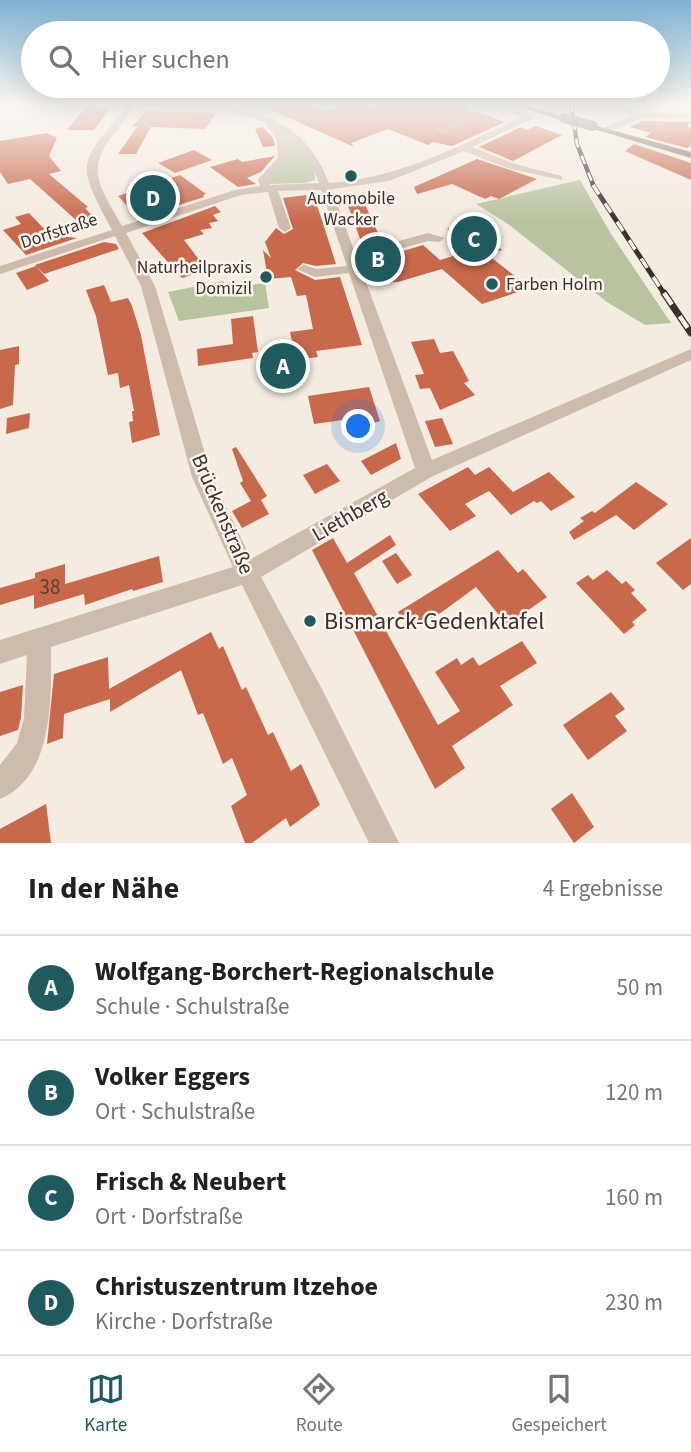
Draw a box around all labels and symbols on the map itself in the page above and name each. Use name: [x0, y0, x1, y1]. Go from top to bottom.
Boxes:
marker: Automobile Wacker: [343, 168, 359, 184]
pin: D: [130, 172, 176, 224]
place label: Automobile Wacker: [307, 186, 395, 232]
street label: Dorfstraße: [17, 207, 101, 255]
pin: C: [451, 213, 497, 265]
pin: B: [355, 233, 401, 285]
place label: Naturheilpraxis Domizil: [137, 255, 252, 301]
marker: Naturheilpraxis Domizil: [258, 269, 274, 285]
place label: Farben Holm: [506, 272, 603, 297]
marker: Farben Holm: [484, 276, 500, 292]
pin: A: [260, 340, 306, 392]
your location: [341, 409, 375, 443]
street label: Brückenstraße: [184, 449, 262, 579]
street label: Liethberg: [306, 481, 394, 549]
house number: 38: [40, 572, 60, 602]
place label: Bismarck-Gedenktafel: [324, 604, 544, 639]
marker: Bismarck-Gedenktafel: [302, 613, 318, 629]

